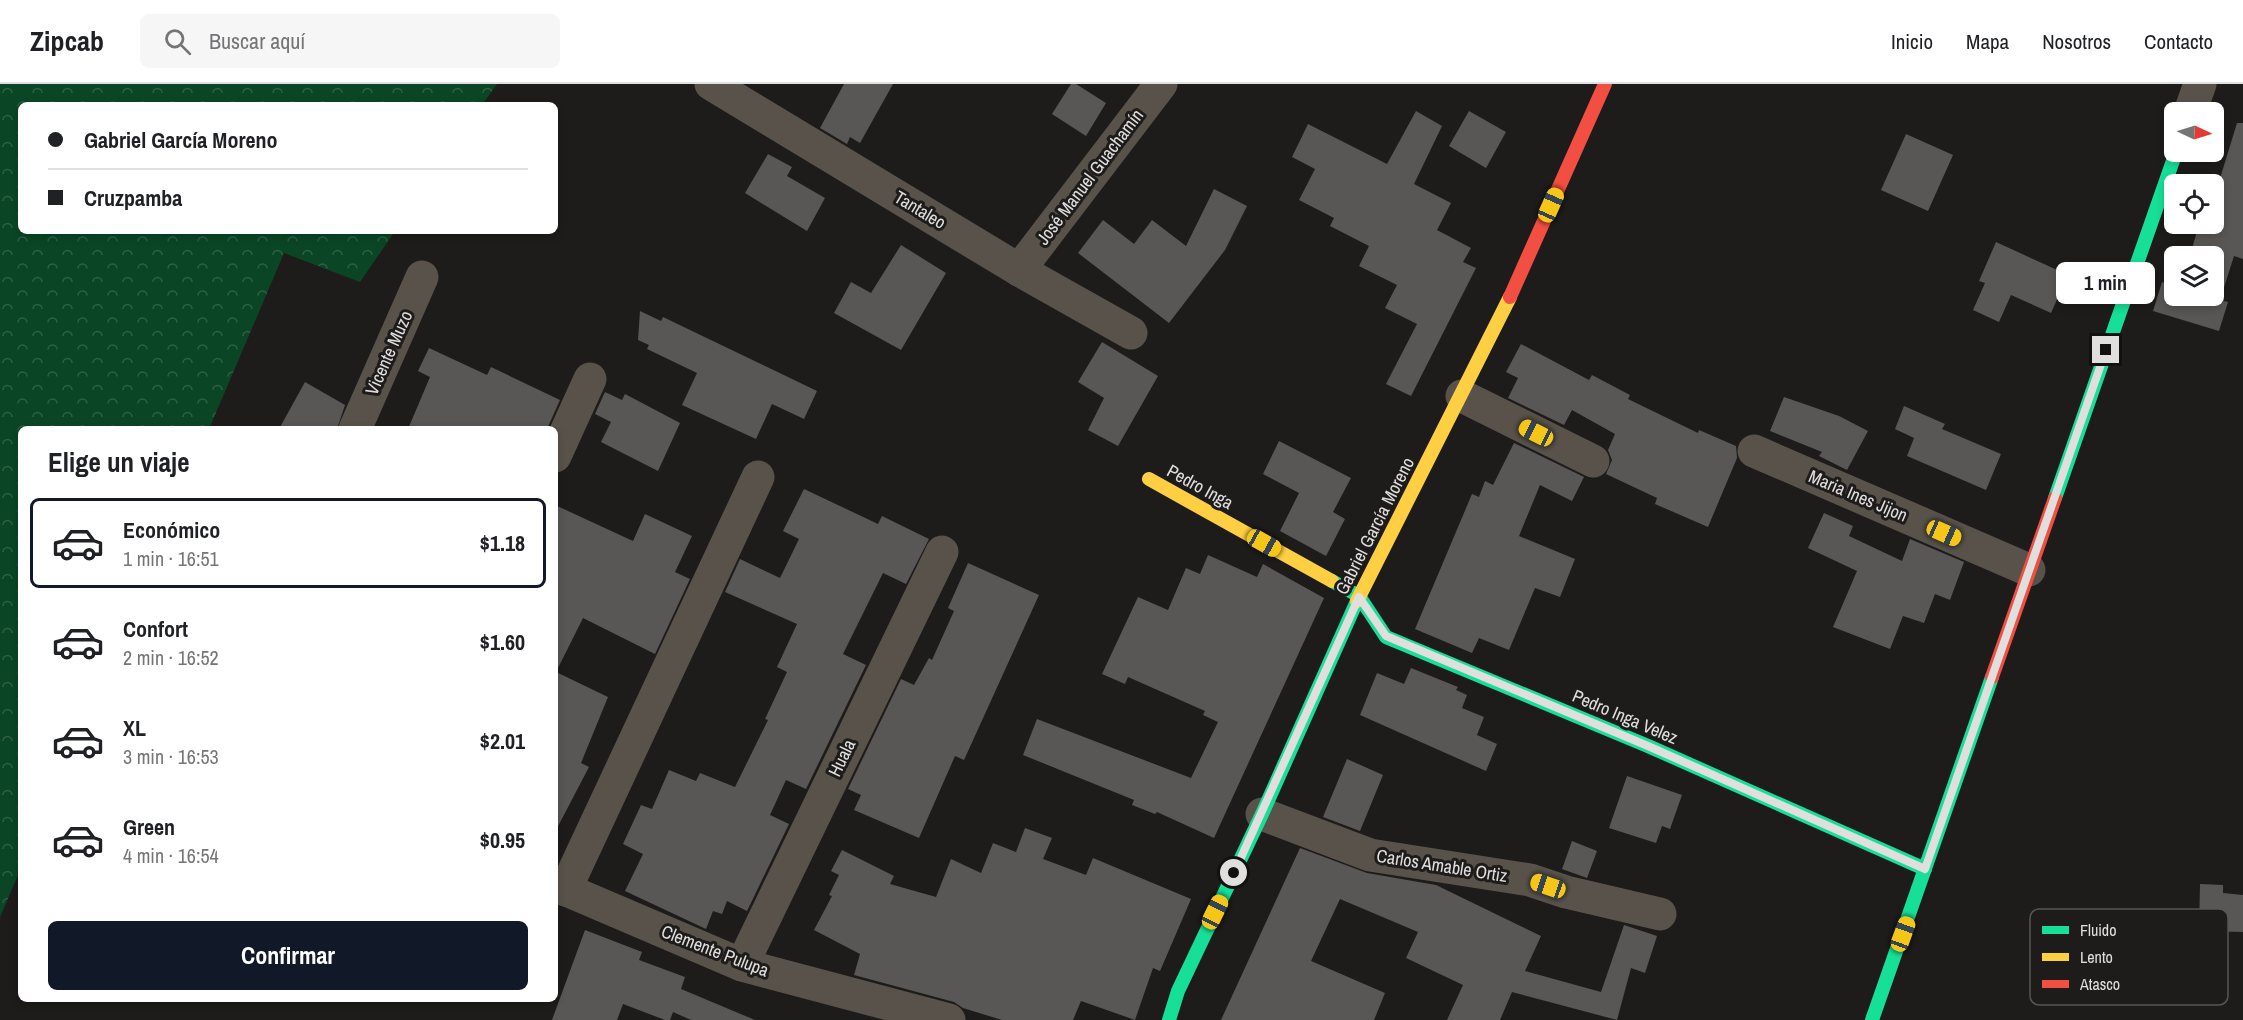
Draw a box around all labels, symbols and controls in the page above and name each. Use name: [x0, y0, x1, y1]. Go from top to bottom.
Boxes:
search box: [140, 14, 560, 68]
text: Zipcab: [30, 22, 104, 60]
icon: search: [161, 25, 194, 58]
text: Buscar aquí: [209, 26, 305, 56]
text: Inicio: [1891, 27, 1933, 56]
text: Mapa: [1966, 27, 2009, 56]
text: Nosotros: [2042, 27, 2111, 56]
text: Contacto: [2144, 27, 2213, 56]
north arrow: [2164, 102, 2224, 162]
map controls: [2164, 102, 2224, 306]
street label: José Manuel Guachamín: [1030, 104, 1149, 250]
text: Gabriel García Moreno: [84, 125, 278, 155]
button: locate: [2164, 174, 2224, 234]
text: Cruzpamba: [84, 183, 182, 213]
street label: Tantaleo: [890, 184, 951, 235]
car: [1535, 185, 1567, 225]
button: layers: [2164, 246, 2224, 306]
callout: 1 min: [2056, 263, 2156, 305]
text: 1 min: [2084, 269, 2127, 296]
street label: Vicente Muzo: [359, 307, 418, 399]
route end: [2092, 336, 2119, 363]
car: [1516, 417, 1556, 449]
text: Elige un viaje: [48, 444, 190, 480]
street label: Gabriel García Moreno: [1329, 453, 1420, 599]
street label: Pedro Inga: [1163, 458, 1238, 515]
street label: Maria Ines Jijon: [1805, 464, 1911, 528]
text: Económico: [123, 515, 220, 545]
icon: car: [51, 516, 105, 570]
car: [1924, 517, 1964, 549]
car: [1244, 526, 1284, 560]
text: $1.18: [480, 528, 525, 558]
text: 1 min · 16:51: [123, 545, 219, 572]
text: Confort: [123, 614, 188, 644]
icon: car: [51, 615, 105, 669]
text: $1.60: [480, 627, 525, 657]
text: 2 min · 16:52: [123, 644, 219, 671]
street label: Pedro Inga Velez: [1569, 683, 1682, 750]
text: XL: [123, 713, 146, 743]
icon: car: [51, 714, 105, 768]
text: $2.01: [480, 726, 525, 756]
street label: Huala: [822, 735, 861, 781]
text: 3 min · 16:53: [123, 743, 219, 770]
text: Green: [123, 812, 175, 842]
icon: car: [51, 813, 105, 867]
text: $0.95: [480, 825, 525, 855]
text: 4 min · 16:54: [123, 842, 219, 869]
street label: Carlos Amable Ortiz: [1375, 843, 1509, 888]
route start: [1220, 859, 1247, 886]
car: [1528, 872, 1568, 900]
car: [1199, 892, 1231, 932]
legend: [2030, 909, 2228, 1005]
car: [1888, 914, 1918, 954]
street label: Clemente Pulupa: [658, 919, 773, 982]
text: Fluido: [2080, 919, 2116, 941]
button: Confirmar: [48, 921, 528, 990]
text: Lento: [2080, 946, 2113, 968]
text: Atasco: [2079, 973, 2120, 995]

